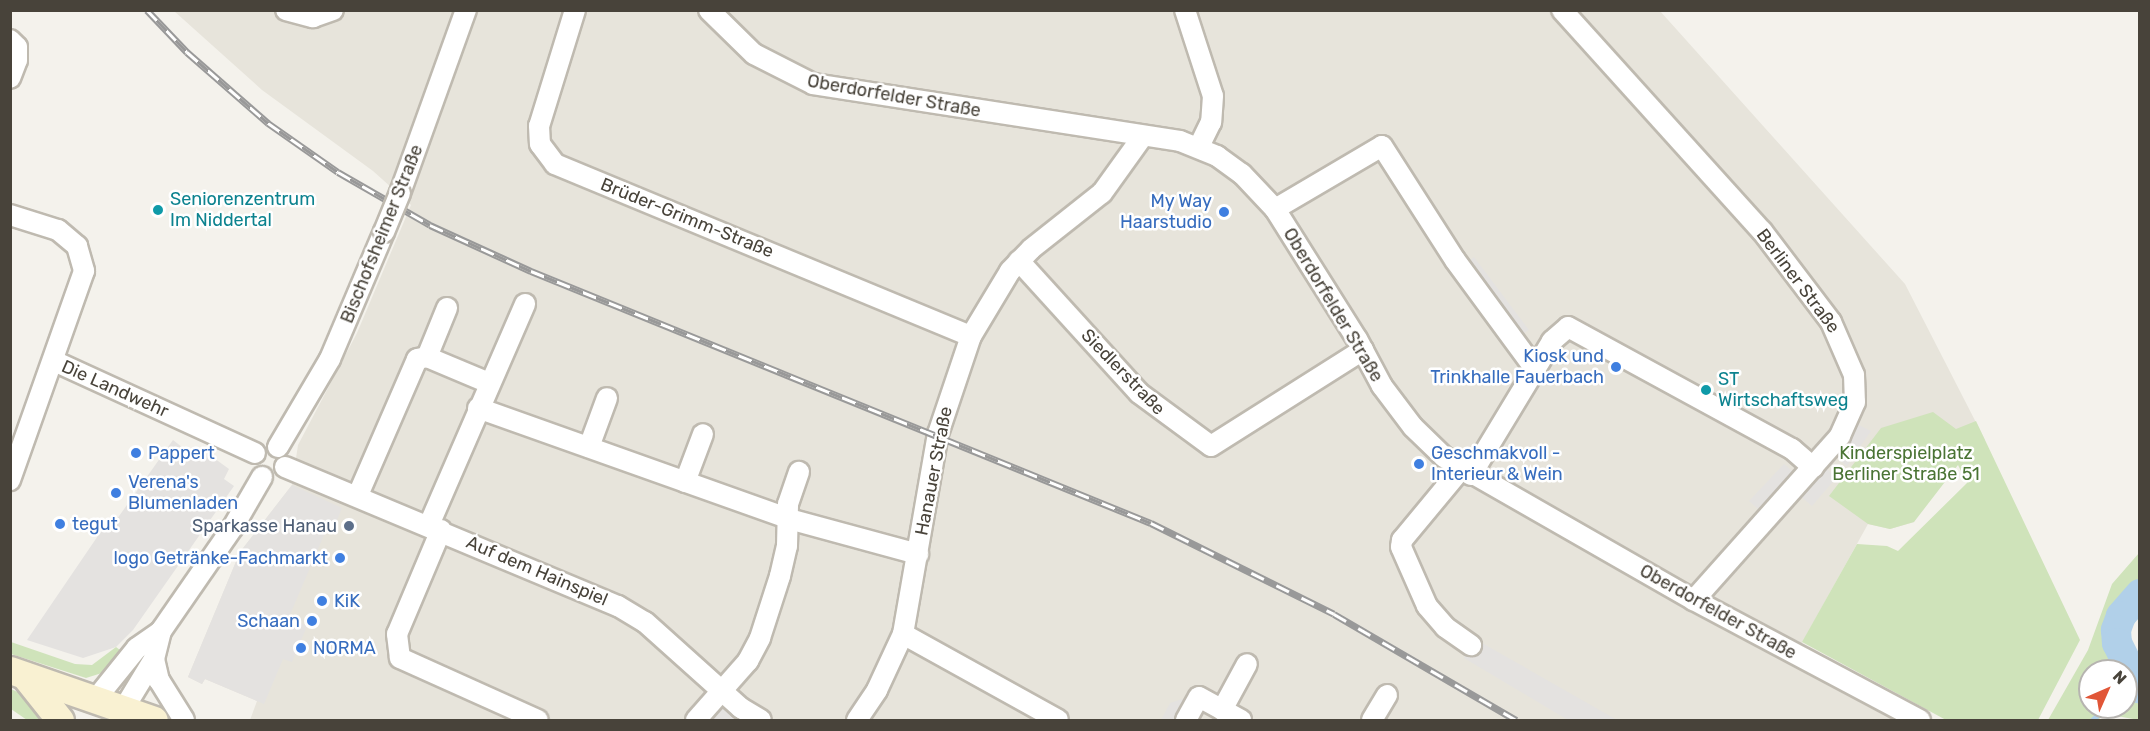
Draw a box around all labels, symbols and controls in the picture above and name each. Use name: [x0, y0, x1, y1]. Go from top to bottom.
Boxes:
street label: Oberdorfelder Straße: [805, 70, 983, 122]
street label: Bischofsheimer Straße: [336, 141, 428, 327]
street label: Brüder-Grimm-Straße: [597, 173, 777, 263]
place label: Seniorenzentrum Im Niddertal: [170, 189, 315, 232]
place label: My Way Haarstudio: [1120, 191, 1212, 234]
marker: Seniorenzentrum Im Niddertal: [151, 203, 165, 217]
marker: My Way Haarstudio: [1217, 205, 1231, 219]
street label: Oberdorfelder Straße: [1278, 224, 1388, 386]
street label: Berliner Straße: [1752, 224, 1844, 338]
street label: Siedlerstraße: [1077, 325, 1169, 419]
place label: Kiosk und Trinkhalle Fauerbach: [1430, 346, 1604, 388]
street label: Die Landwehr: [58, 356, 172, 422]
marker: Kiosk und Trinkhalle Fauerbach: [1609, 360, 1623, 374]
place label: ST Wirtschaftsweg: [1718, 369, 1848, 412]
marker: ST Wirtschaftsweg: [1699, 383, 1713, 397]
street label: Hanauer Straße: [911, 404, 957, 538]
place label: Pappert: [148, 442, 215, 464]
place label: Geschmakvoll - Interieur & Wein: [1431, 443, 1563, 486]
park label: Kinderspielplatz Berliner Straße 51: [1832, 443, 1980, 486]
marker: Pappert: [129, 446, 143, 460]
marker: Geschmakvoll - Interieur & Wein: [1412, 457, 1426, 471]
place label: Verena's Blumenladen: [128, 472, 238, 514]
marker: Verena's Blumenladen: [109, 486, 123, 500]
place label: tegut: [72, 513, 118, 535]
place label: Sparkasse Hanau: [192, 515, 337, 537]
marker: tegut: [53, 517, 67, 531]
marker: Sparkasse Hanau: [342, 519, 356, 533]
street label: Auf dem Hainspiel: [463, 531, 611, 611]
place label: logo Getränke-Fachmarkt: [114, 547, 328, 569]
marker: logo Getränke-Fachmarkt: [333, 551, 347, 565]
street label: Oberdorfelder Straße: [1636, 560, 1800, 664]
place label: KiK: [334, 590, 360, 612]
marker: KiK: [315, 594, 329, 608]
place label: Schaan: [237, 610, 300, 632]
marker: Schaan: [305, 614, 319, 628]
place label: NORMA: [313, 637, 376, 659]
marker: NORMA: [294, 641, 308, 655]
north arrow: [2078, 659, 2138, 719]
text: N: [2109, 667, 2130, 688]

